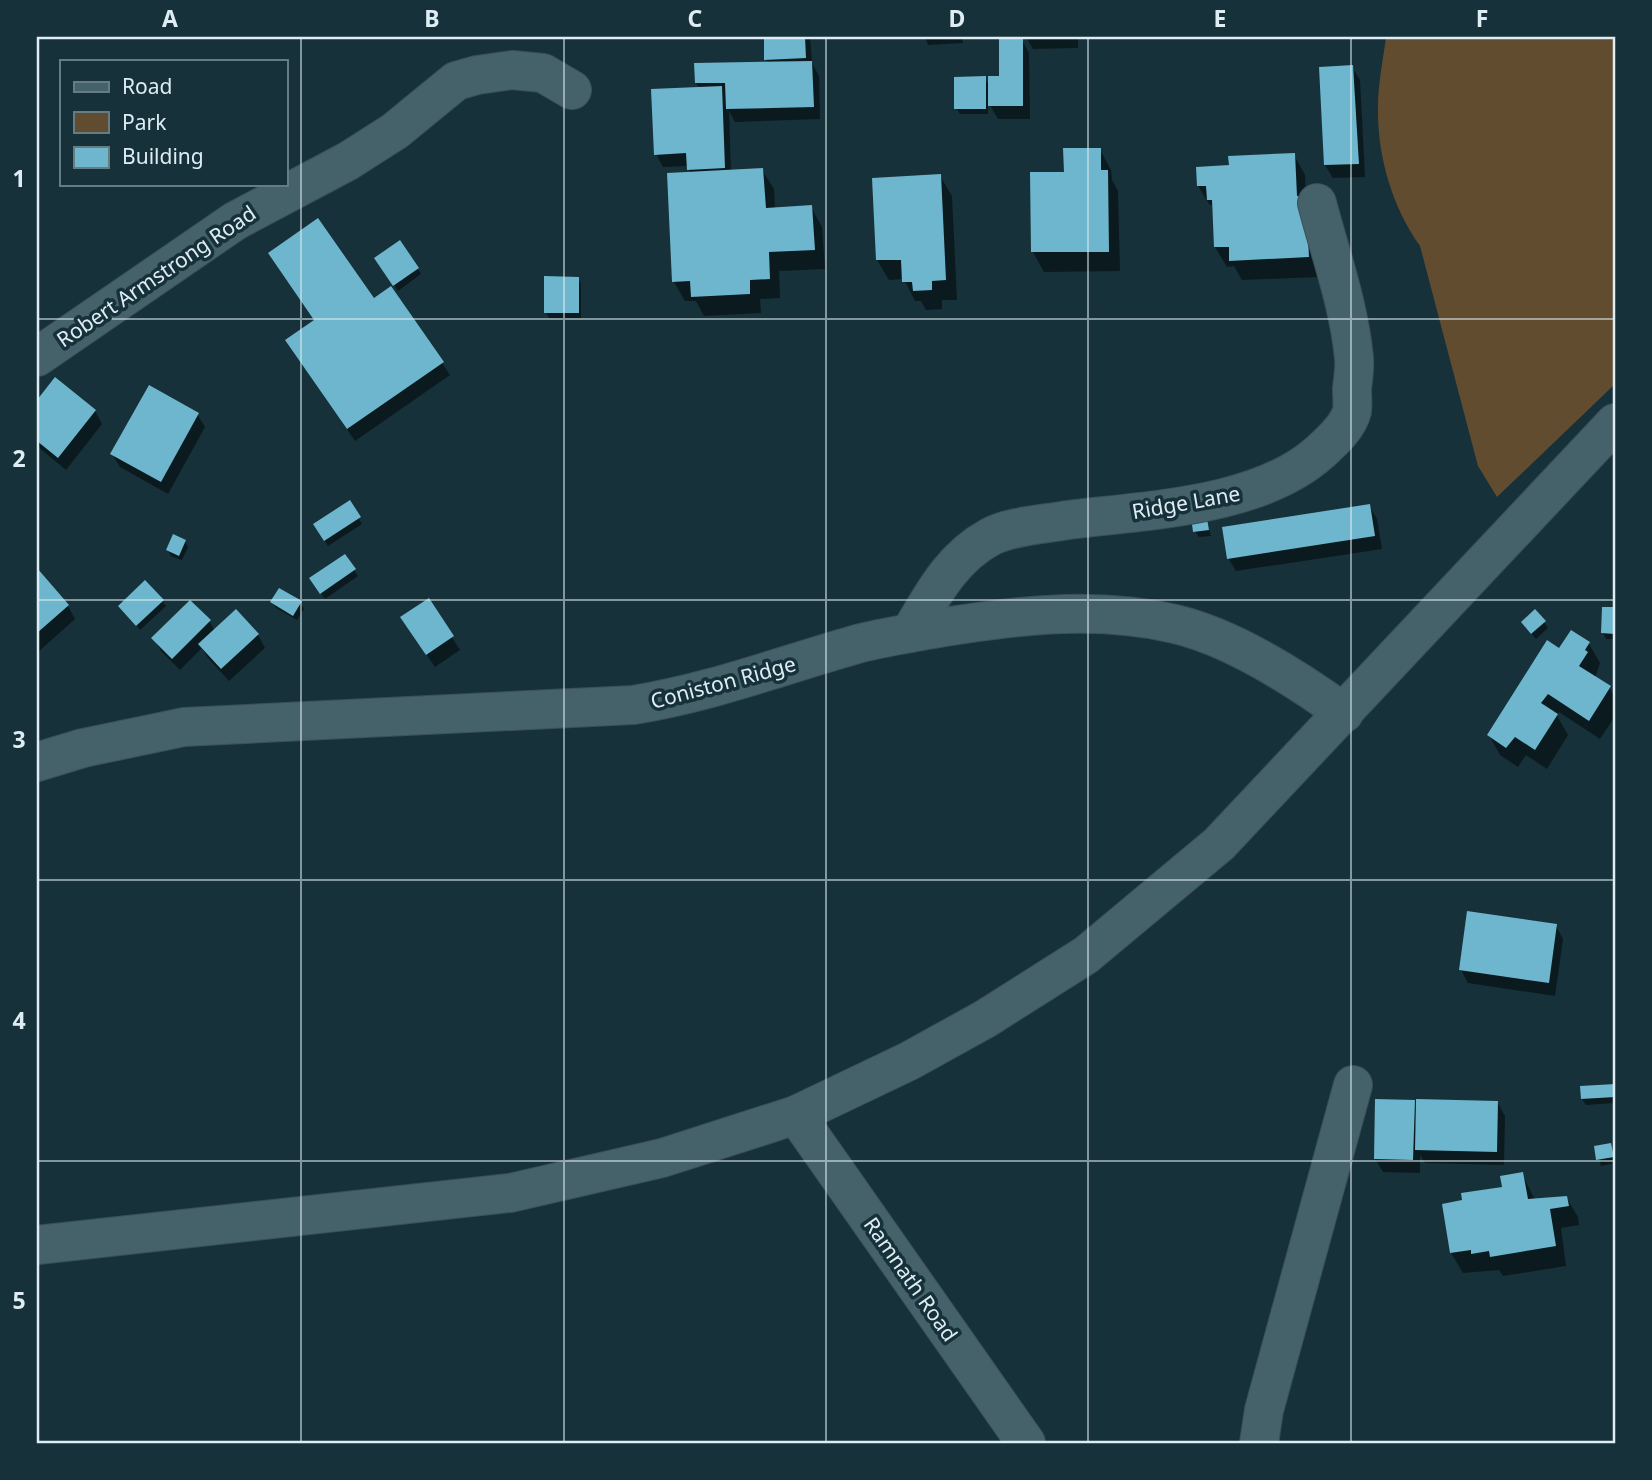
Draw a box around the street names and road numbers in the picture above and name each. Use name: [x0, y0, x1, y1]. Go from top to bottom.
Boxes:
street label: Robert Armstrong Road: [51, 199, 261, 353]
street label: Ridge Lane: [1130, 479, 1242, 525]
street label: Coniston Ridge: [647, 649, 799, 715]
street label: Ramnath Road: [858, 1211, 964, 1347]

